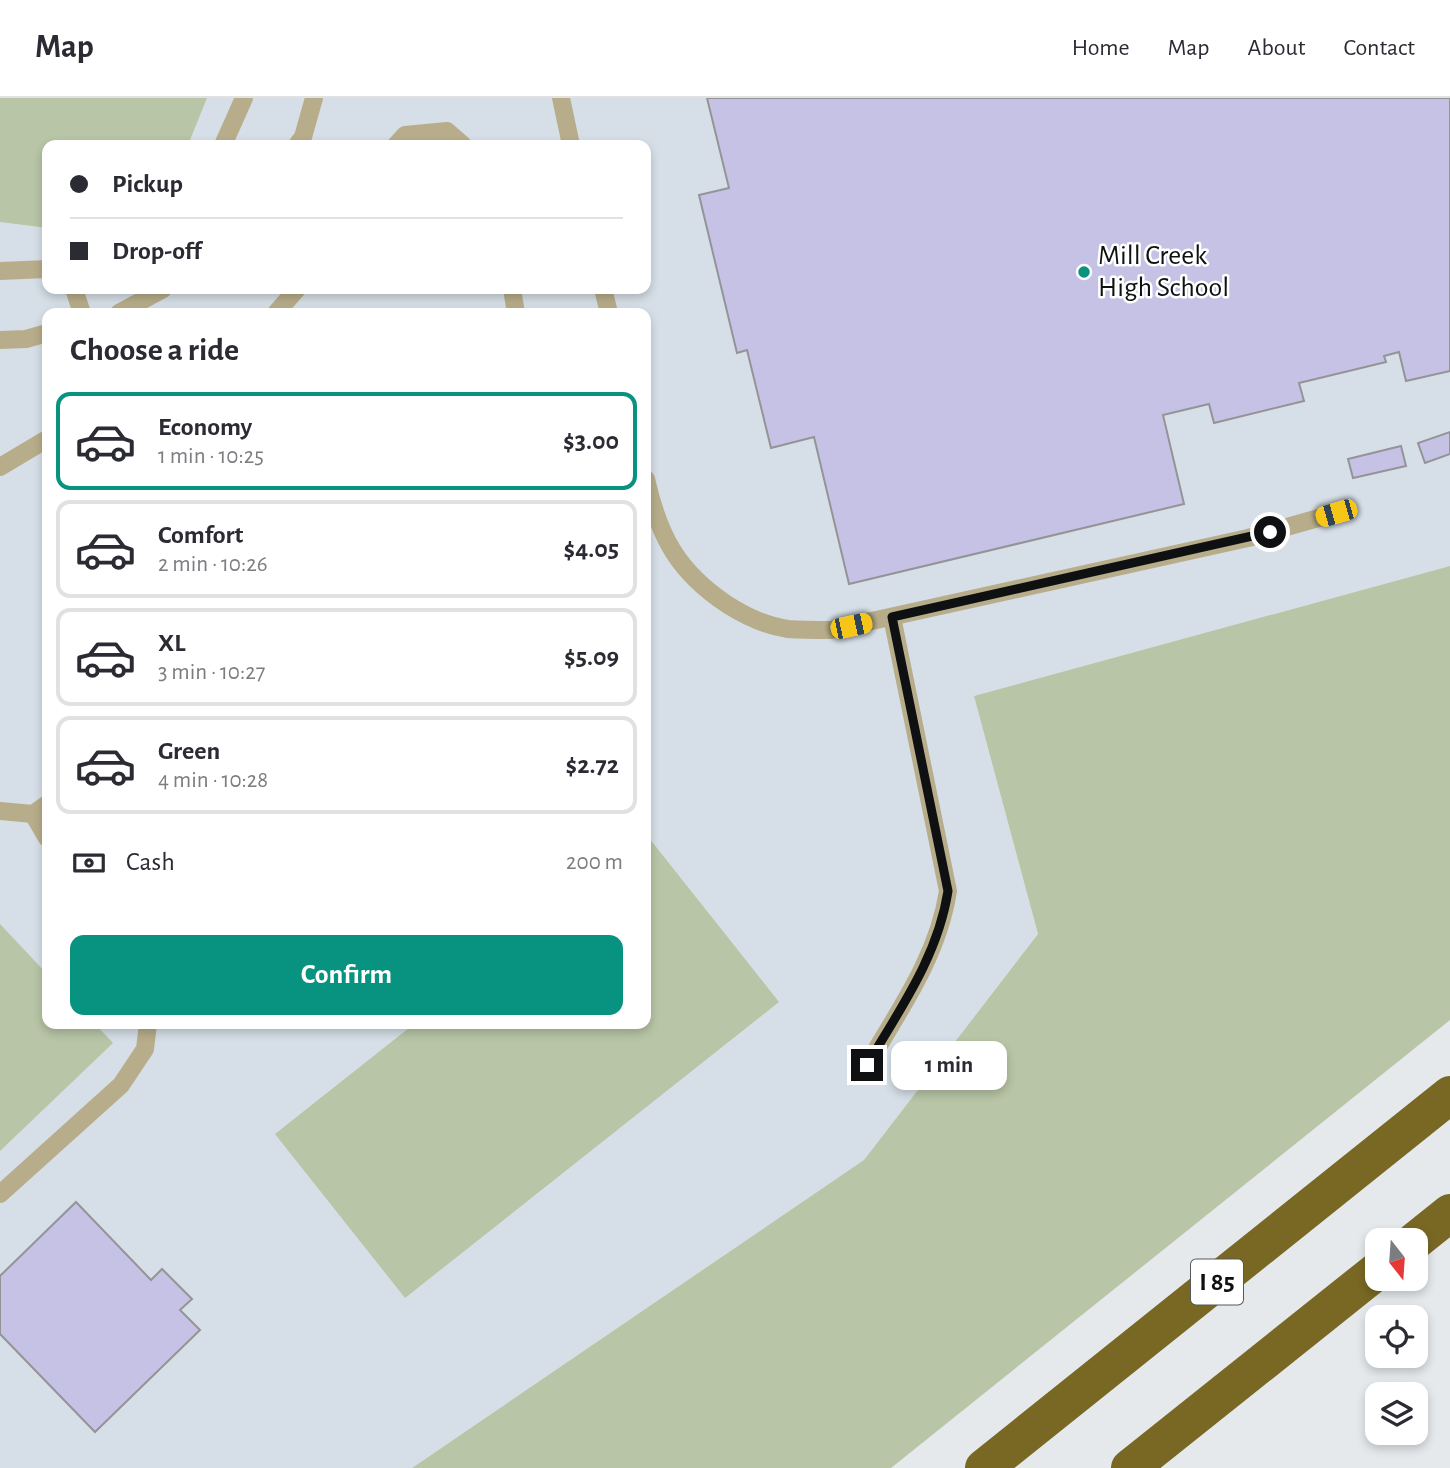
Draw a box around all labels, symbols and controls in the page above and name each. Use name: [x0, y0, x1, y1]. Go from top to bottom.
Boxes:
text: Map: [35, 31, 94, 64]
text: Home: [1072, 36, 1130, 60]
text: Map: [1168, 36, 1210, 60]
text: About: [1248, 36, 1305, 60]
text: Contact: [1343, 36, 1415, 60]
text: Pickup: [112, 171, 183, 197]
text: Drop-off: [112, 238, 201, 264]
place label: Mill Creek High School: [1098, 242, 1229, 302]
marker: Mill Creek High School: [1076, 264, 1092, 280]
text: Choose a ride: [70, 334, 239, 366]
icon: car: [74, 410, 137, 473]
text: Economy: [158, 414, 252, 440]
text: $3.00: [563, 428, 619, 454]
text: 1 min · 10:25: [158, 445, 264, 468]
car: [1313, 497, 1360, 529]
route start: [1254, 516, 1286, 548]
icon: car: [74, 518, 137, 581]
text: Comfort: [158, 522, 243, 548]
text: $4.05: [563, 536, 619, 562]
text: 2 min · 10:26: [158, 553, 268, 576]
car: [829, 611, 874, 641]
icon: car: [74, 626, 137, 689]
text: XL: [158, 630, 185, 656]
text: $5.09: [564, 644, 619, 670]
text: 3 min · 10:27: [158, 661, 265, 684]
icon: car: [74, 734, 137, 797]
text: Green: [158, 738, 220, 764]
text: $2.72: [566, 752, 619, 778]
text: 4 min · 10:28: [158, 769, 268, 792]
icon: cash: [70, 844, 108, 882]
text: Cash: [126, 849, 175, 875]
text: 200 m: [566, 851, 623, 874]
button: Confirm: [70, 935, 623, 1015]
callout: 1 min: [892, 1040, 1007, 1090]
route end: [851, 1049, 883, 1081]
text: 1 min: [925, 1054, 973, 1077]
north arrow: [1365, 1228, 1428, 1292]
map controls: [1365, 1228, 1428, 1445]
road number: I 85: [1191, 1260, 1243, 1304]
button: locate: [1365, 1305, 1428, 1368]
button: layers: [1365, 1382, 1428, 1445]

